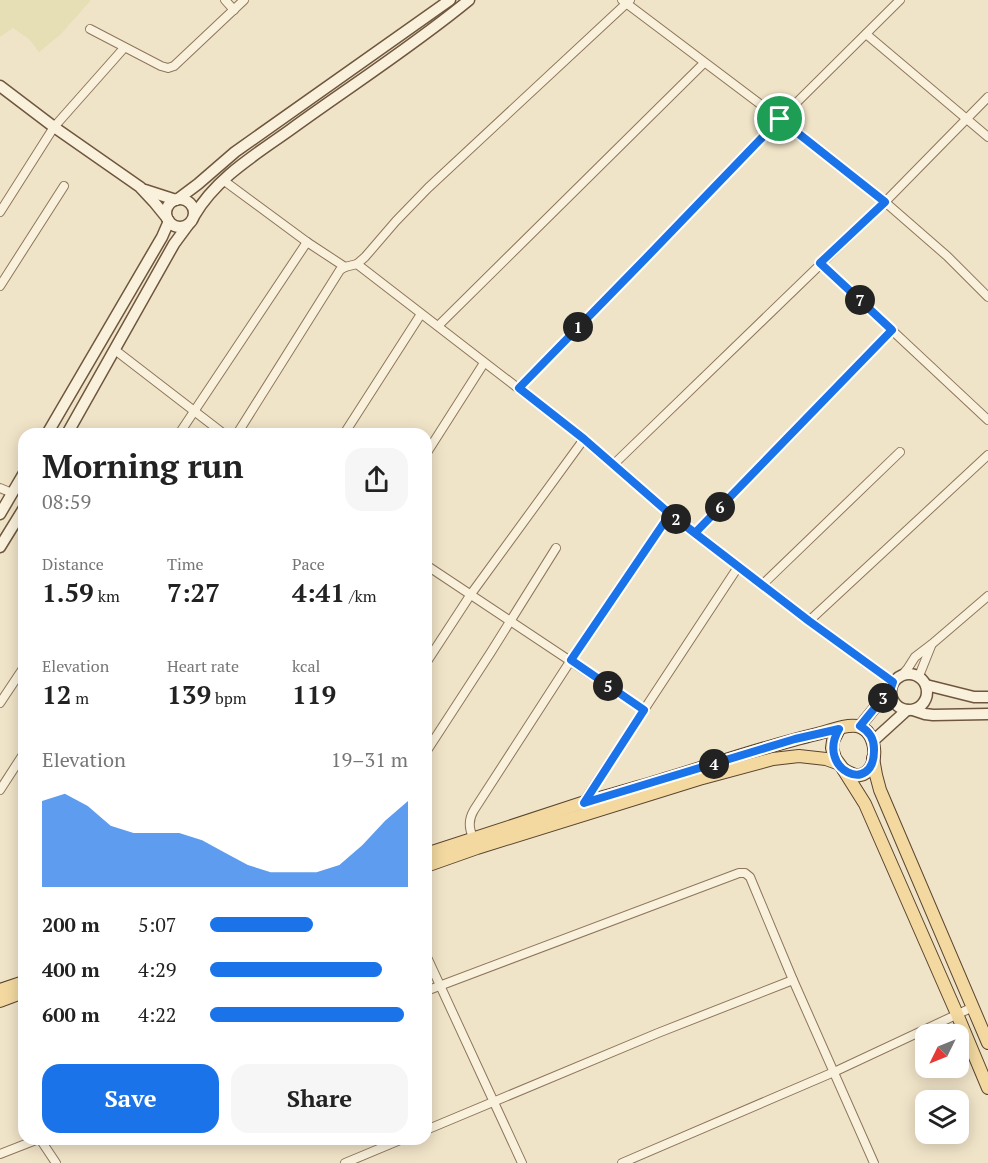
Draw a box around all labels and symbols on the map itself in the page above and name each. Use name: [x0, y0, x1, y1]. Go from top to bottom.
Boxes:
pin: [754, 93, 805, 144]
pin: 7: [845, 285, 875, 315]
pin: 1: [563, 312, 593, 342]
pin: 6: [705, 492, 735, 522]
pin: 2: [661, 504, 691, 534]
pin: 5: [593, 671, 623, 701]
pin: 3: [868, 683, 898, 713]
pin: 4: [699, 749, 729, 779]
north arrow: [915, 1024, 969, 1078]

